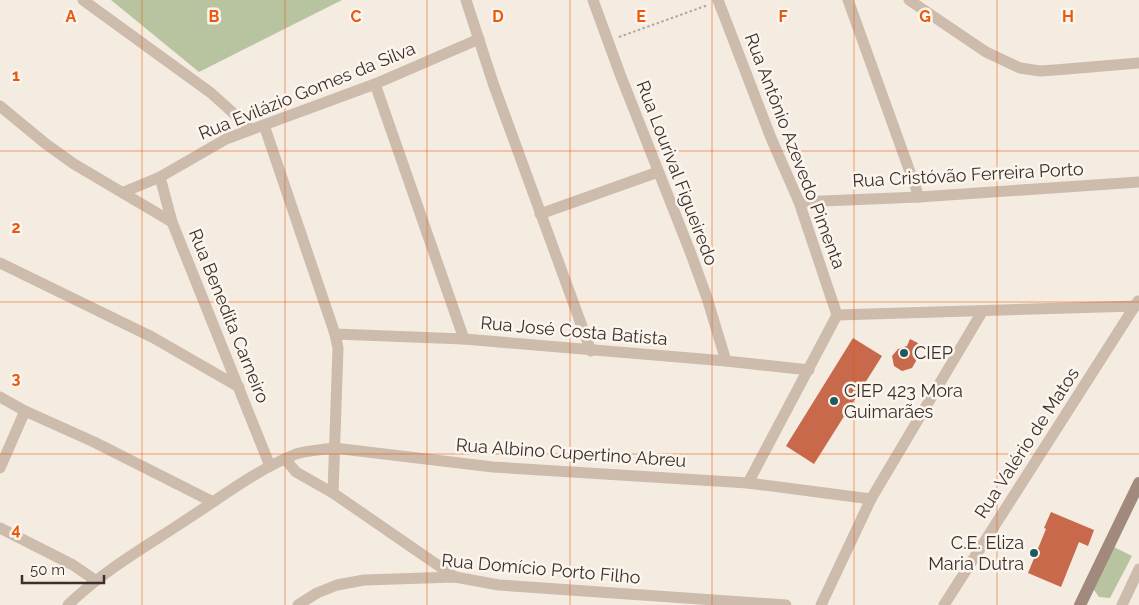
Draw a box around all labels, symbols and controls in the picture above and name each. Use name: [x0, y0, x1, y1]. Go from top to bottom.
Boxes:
text: A: [66, 7, 77, 26]
text: B: [209, 7, 220, 26]
text: C: [351, 7, 362, 26]
text: D: [492, 7, 504, 26]
text: E: [636, 7, 646, 26]
text: F: [778, 7, 788, 26]
text: G: [919, 7, 931, 26]
text: H: [1062, 7, 1074, 26]
street label: Rua Antônio Azevedo Pimenta: [741, 30, 850, 271]
street label: Rua Evilázio Gomes da Silva: [195, 37, 418, 144]
text: 1: [12, 66, 20, 85]
street label: Rua Lourival Figueiredo: [633, 78, 723, 268]
street label: Rua Cristóvão Ferreira Porto: [852, 158, 1084, 191]
text: 2: [11, 218, 21, 237]
street label: Rua Benedita Carneiro: [185, 226, 274, 406]
street label: Rua José Costa Batista: [480, 312, 668, 349]
place label: CIEP: [914, 342, 953, 363]
marker: CIEP: [898, 347, 910, 359]
street label: Rua Valério de Matos: [970, 363, 1083, 522]
text: 3: [12, 369, 21, 388]
place label: CIEP 423 Mora Guimarães: [844, 380, 963, 422]
marker: CIEP 423 Mora Guimarães: [828, 395, 840, 407]
street label: Rua Albino Cupertino Abreu: [455, 434, 687, 471]
text: 4: [11, 520, 21, 539]
place label: C.E. Eliza Maria Dutra: [928, 532, 1024, 574]
marker: C.E. Eliza Maria Dutra: [1028, 547, 1040, 559]
street label: Rua Domício Porto Filho: [441, 549, 642, 588]
scale bar: [22, 552, 105, 584]
text: 50 m: [30, 561, 65, 579]

